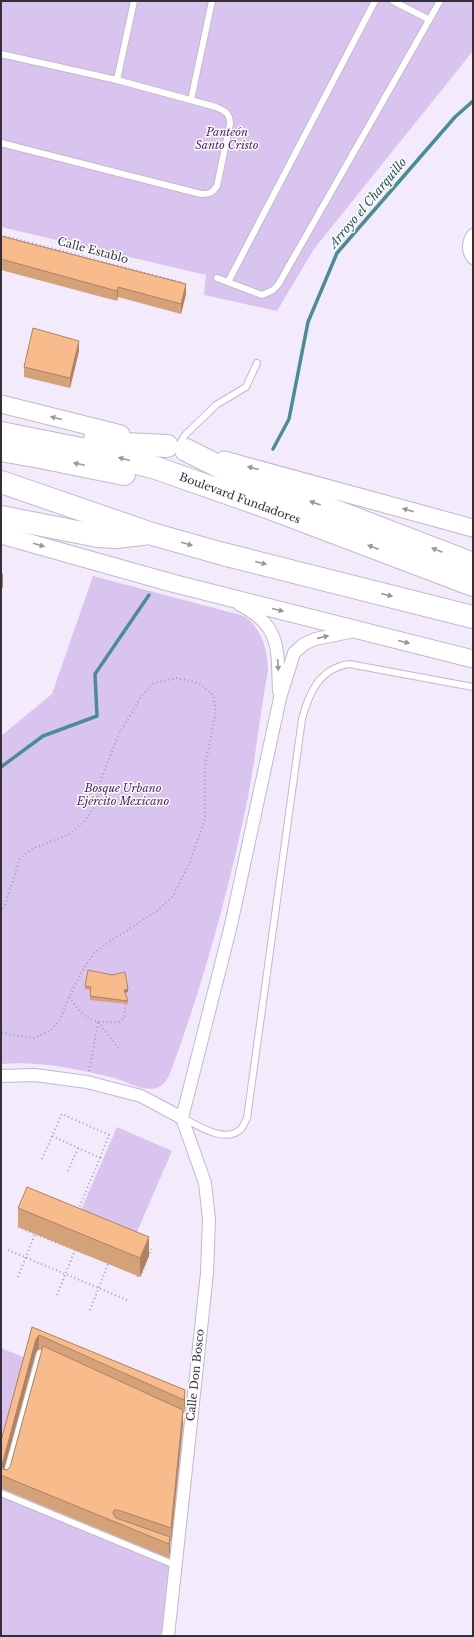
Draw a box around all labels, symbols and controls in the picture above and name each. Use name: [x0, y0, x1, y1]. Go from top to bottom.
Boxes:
park label: Panteón Santo Cristo: [195, 125, 259, 152]
water label: Arroyo el Charquillo: [324, 155, 410, 252]
street label: Calle Establo: [56, 234, 130, 266]
one-way arrow: [50, 414, 62, 420]
one-way arrow: [118, 456, 130, 462]
one-way arrow: [73, 461, 85, 467]
one-way arrow: [247, 465, 259, 471]
street label: Boulevard Fundadores: [177, 470, 303, 526]
one-way arrow: [309, 500, 321, 506]
one-way arrow: [402, 507, 415, 513]
one-way arrow: [182, 541, 194, 547]
one-way arrow: [33, 542, 45, 548]
one-way arrow: [366, 544, 378, 550]
one-way arrow: [430, 547, 442, 553]
one-way arrow: [255, 560, 267, 566]
one-way arrow: [381, 592, 393, 598]
one-way arrow: [271, 608, 284, 614]
one-way arrow: [316, 633, 329, 639]
one-way arrow: [398, 639, 410, 645]
one-way arrow: [275, 659, 281, 672]
park label: Bosque Urbano Ejército Mexicano: [76, 781, 169, 808]
street label: Calle Don Bosco: [183, 1328, 207, 1422]

